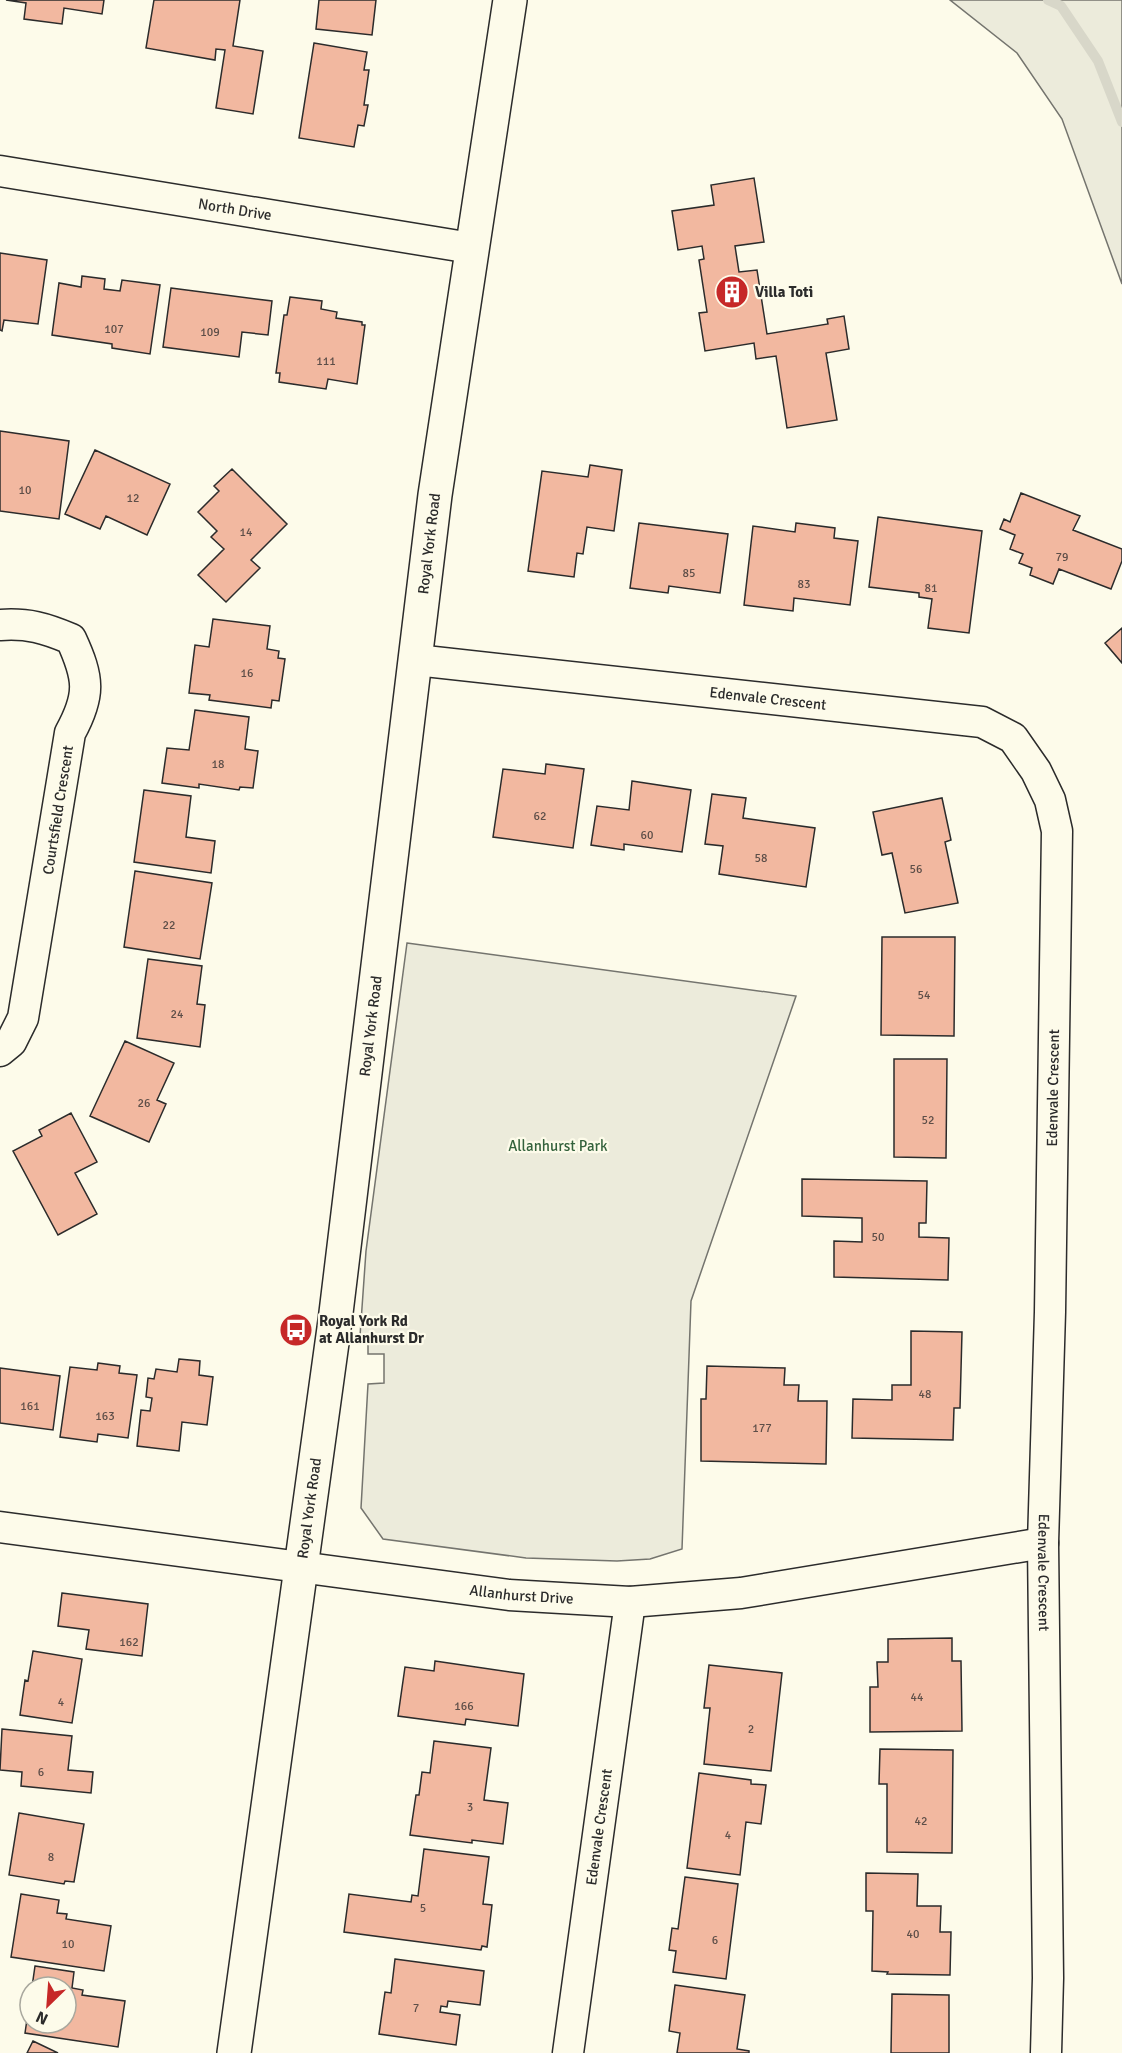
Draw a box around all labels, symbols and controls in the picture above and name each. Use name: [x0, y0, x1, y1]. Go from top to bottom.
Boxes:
street label: North Drive: [197, 195, 273, 224]
building icon: Villa Toti: [714, 274, 750, 310]
place label: Villa Toti: [755, 283, 813, 301]
house number: 107: [104, 322, 124, 337]
house number: 109: [200, 325, 220, 340]
house number: 111: [316, 354, 336, 369]
house number: 10: [19, 483, 31, 498]
house number: 12: [127, 491, 139, 506]
street label: Royal York Road: [414, 492, 444, 595]
house number: 14: [240, 525, 253, 540]
house number: 79: [1056, 550, 1068, 565]
house number: 85: [683, 566, 695, 581]
house number: 83: [798, 577, 810, 592]
house number: 81: [925, 581, 937, 596]
house number: 16: [241, 666, 253, 681]
street label: Edenvale Crescent: [708, 683, 827, 714]
street label: Courtsfield Crescent: [39, 744, 77, 876]
house number: 18: [212, 757, 224, 772]
house number: 62: [534, 809, 546, 824]
house number: 60: [641, 828, 653, 843]
house number: 58: [755, 851, 767, 866]
house number: 56: [910, 862, 922, 877]
house number: 22: [163, 918, 175, 933]
street label: Royal York Road: [356, 975, 386, 1078]
house number: 54: [918, 988, 931, 1003]
house number: 24: [171, 1007, 184, 1022]
street label: Edenvale Crescent: [1043, 1029, 1063, 1147]
house number: 26: [138, 1096, 150, 1111]
house number: 52: [922, 1113, 934, 1128]
park label: Allanhurst Park: [508, 1137, 608, 1155]
house number: 50: [872, 1230, 884, 1245]
bus stop icon: Royal York Rd at Allanhurst Dr: [278, 1312, 314, 1348]
place label: Royal York Rd at Allanhurst Dr: [319, 1312, 424, 1347]
house number: 48: [919, 1387, 931, 1402]
house number: 161: [20, 1399, 40, 1414]
house number: 163: [95, 1409, 115, 1424]
house number: 177: [752, 1421, 772, 1436]
street label: Royal York Road: [293, 1457, 325, 1560]
street label: Edenvale Crescent: [1034, 1513, 1053, 1631]
street label: Allanhurst Drive: [469, 1581, 574, 1608]
house number: 162: [119, 1635, 139, 1650]
house number: 44: [911, 1690, 924, 1705]
house number: 4: [58, 1695, 65, 1710]
house number: 166: [454, 1699, 474, 1714]
house number: 2: [748, 1722, 754, 1737]
house number: 6: [38, 1765, 44, 1780]
street label: Edenvale Crescent: [582, 1768, 616, 1887]
house number: 3: [467, 1800, 473, 1815]
house number: 42: [915, 1814, 927, 1829]
house number: 4: [725, 1828, 732, 1843]
house number: 8: [48, 1850, 54, 1865]
house number: 5: [420, 1901, 426, 1916]
house number: 40: [907, 1927, 919, 1942]
house number: 6: [712, 1933, 718, 1948]
house number: 10: [62, 1937, 74, 1952]
north arrow: [18, 1975, 78, 2035]
house number: 7: [413, 2001, 419, 2016]
text: N: [33, 2006, 51, 2029]

